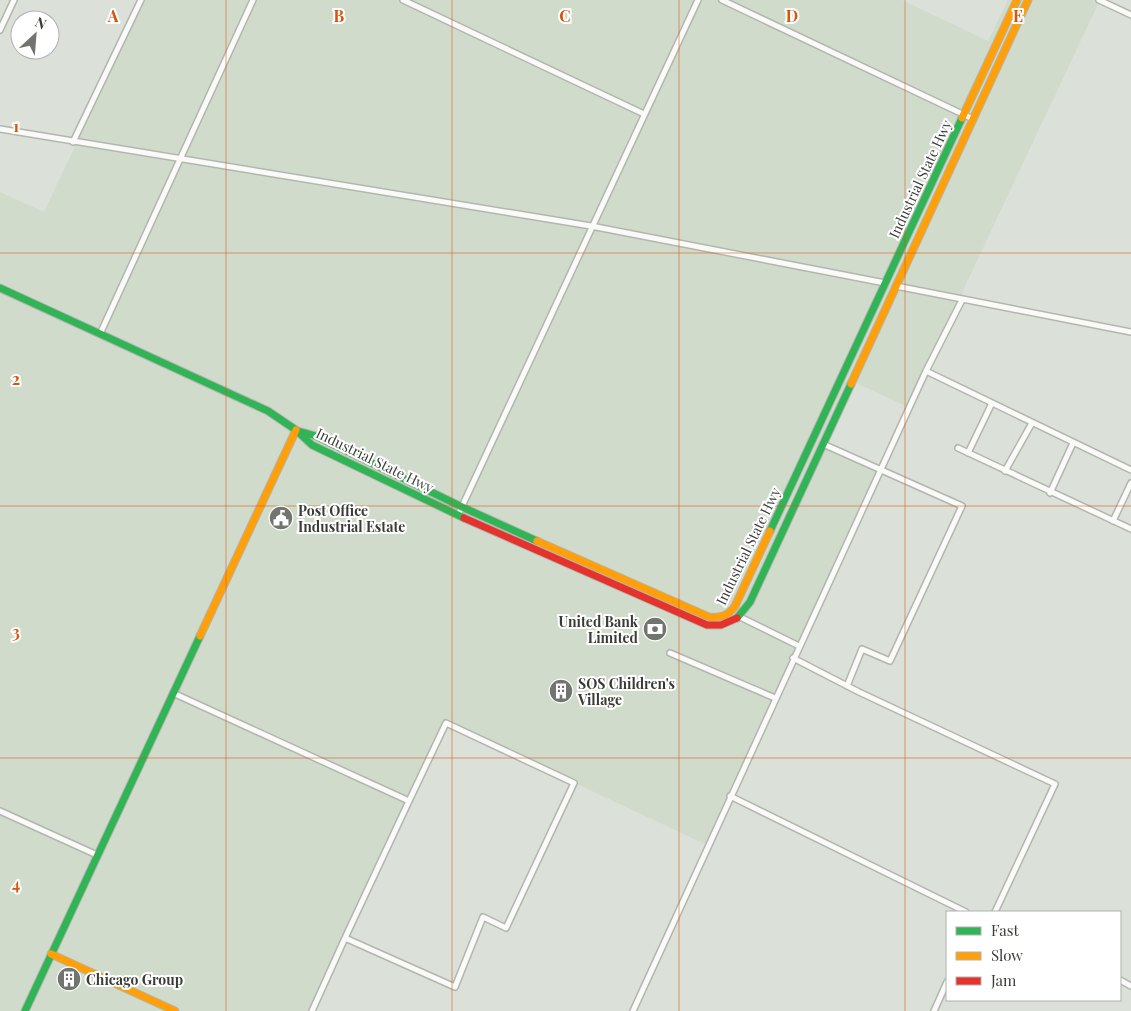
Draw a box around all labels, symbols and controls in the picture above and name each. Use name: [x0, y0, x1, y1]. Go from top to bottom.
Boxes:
text: A: [107, 5, 119, 26]
text: B: [334, 5, 345, 26]
text: C: [559, 5, 571, 26]
text: D: [786, 5, 798, 26]
text: E: [1013, 5, 1023, 26]
north arrow: [10, 10, 60, 60]
text: N: [32, 12, 50, 34]
text: 1: [13, 115, 19, 136]
street label: Industrial State Hwy: [884, 117, 956, 241]
text: 2: [12, 368, 20, 389]
street label: Industrial State Hwy: [313, 423, 437, 497]
street label: Industrial State Hwy: [711, 484, 785, 608]
place label: Post Office Industrial Estate: [298, 501, 405, 536]
public building icon: Post Office Industrial Estate: [268, 505, 294, 531]
place label: United Bank Limited: [559, 612, 639, 647]
bank icon: United Bank Limited: [642, 616, 668, 642]
text: 3: [12, 621, 20, 642]
place label: SOS Children's Village: [577, 674, 675, 709]
building icon: SOS Children's Village: [548, 678, 574, 704]
text: 4: [12, 873, 20, 894]
legend: [946, 911, 1121, 1001]
text: Fast: [991, 920, 1020, 940]
text: Slow: [991, 945, 1023, 965]
building icon: Chicago Group: [56, 966, 82, 992]
place label: Chicago Group: [86, 970, 183, 989]
text: Jam: [990, 970, 1017, 990]

